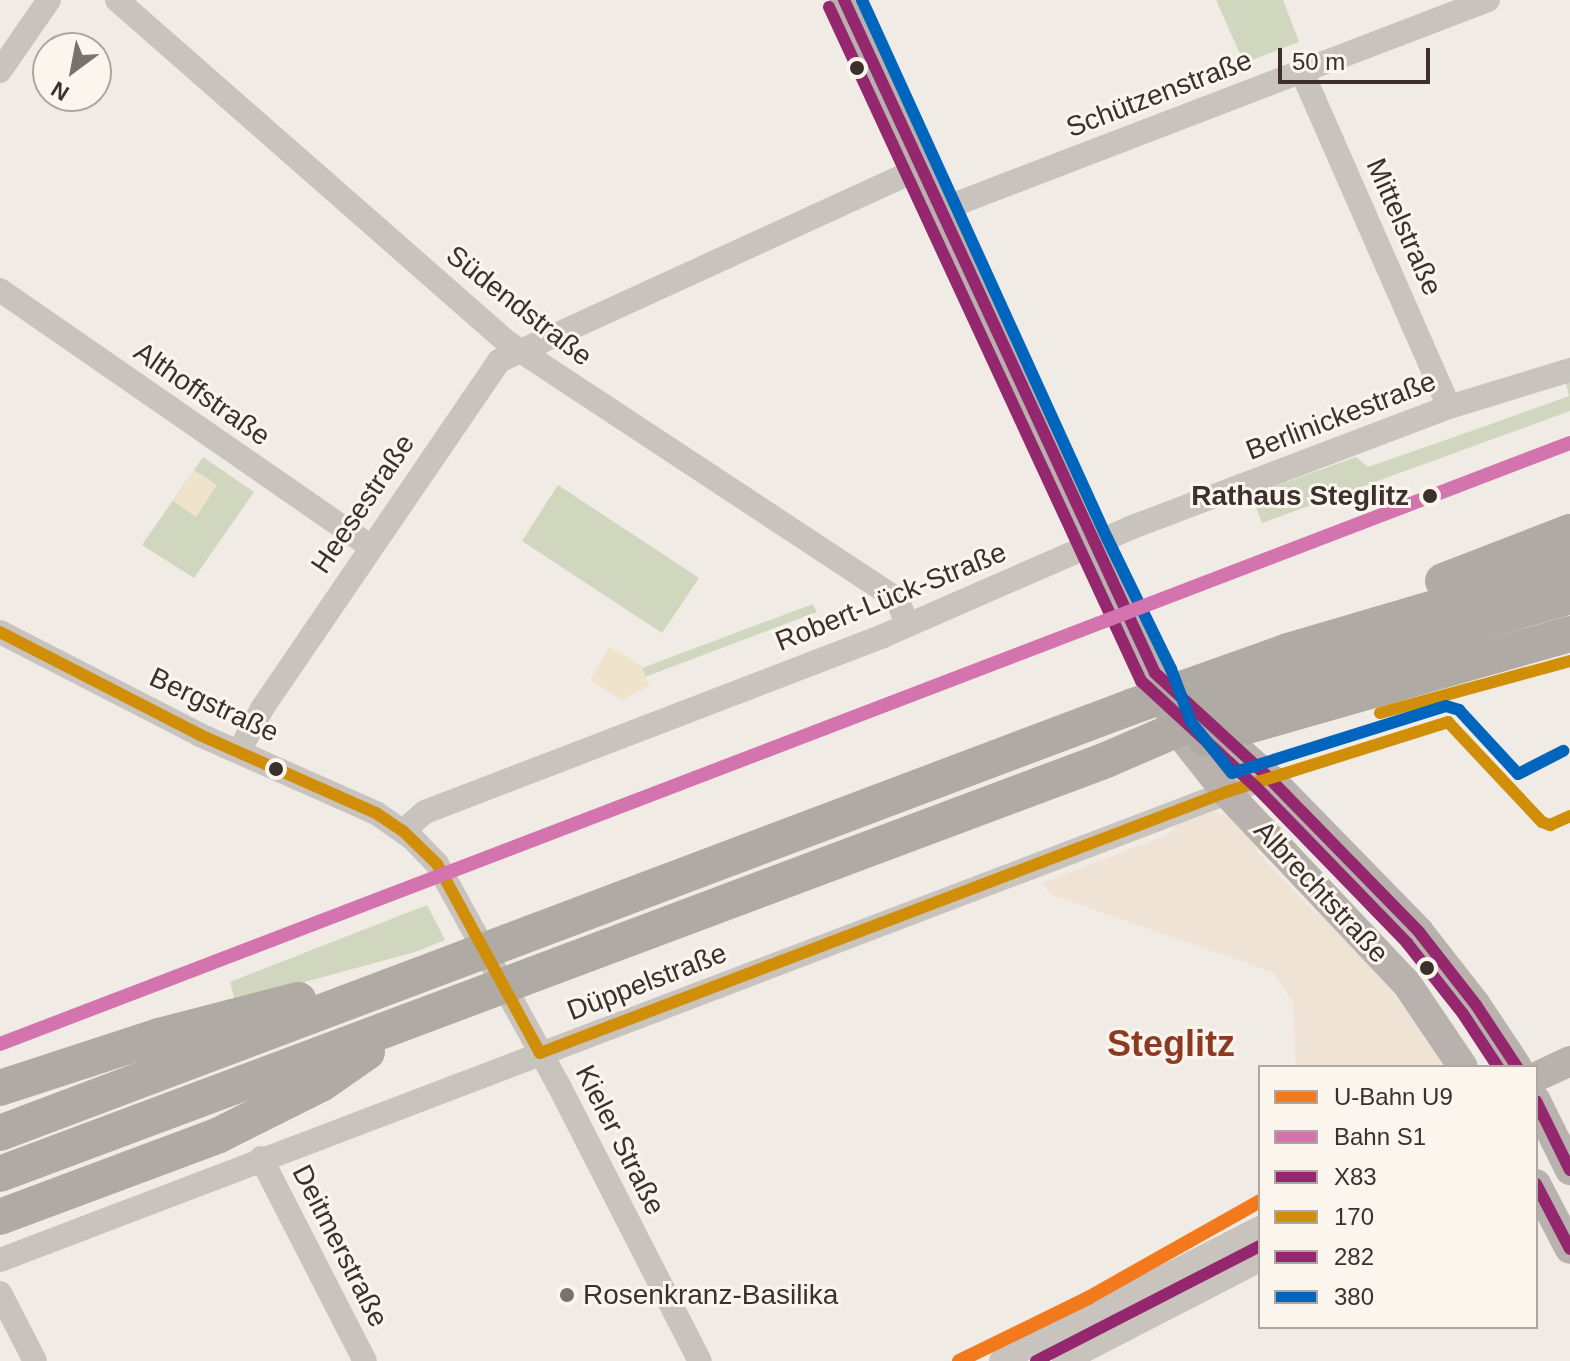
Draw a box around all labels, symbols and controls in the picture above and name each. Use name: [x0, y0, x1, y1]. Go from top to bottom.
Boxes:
north arrow: [32, 32, 112, 112]
scale bar: [1282, 32, 1434, 82]
street label: Schützenstraße: [1061, 43, 1257, 145]
text: 50 m: [1292, 48, 1345, 75]
unlabelled marker: [849, 60, 865, 76]
text: N: [47, 76, 73, 106]
street label: Mittelstraße: [1359, 153, 1449, 301]
street label: Südendstraße: [439, 239, 599, 373]
street label: Althoffstraße: [128, 335, 276, 453]
street label: Berlinickestraße: [1241, 364, 1441, 468]
street label: Heesestraße: [304, 428, 422, 580]
place label: Rathaus Steglitz: [1191, 479, 1409, 513]
marker: Rathaus Steglitz: [1416, 482, 1444, 510]
street label: Robert-Lück-Straße: [771, 535, 1011, 659]
street label: Bergstraße: [144, 661, 284, 749]
unlabelled marker: [268, 761, 284, 777]
street label: Albrechtstraße: [1247, 814, 1395, 970]
street label: Düppelstraße: [563, 936, 731, 1028]
unlabelled marker: [1419, 960, 1435, 976]
district label: Steglitz: [1107, 1022, 1235, 1066]
street label: Kieler Straße: [568, 1060, 672, 1220]
legend: [1258, 1065, 1538, 1329]
text: U-Bahn U9: [1334, 1083, 1453, 1110]
text: Bahn S1: [1334, 1123, 1426, 1150]
street label: Deitmerstraße: [285, 1159, 395, 1333]
text: X83: [1334, 1163, 1377, 1190]
text: 170: [1334, 1203, 1374, 1230]
text: 282: [1334, 1243, 1374, 1270]
place label: Rosenkranz-Basilika: [583, 1278, 838, 1312]
text: 380: [1334, 1283, 1374, 1310]
marker: Rosenkranz-Basilika: [558, 1286, 576, 1304]

